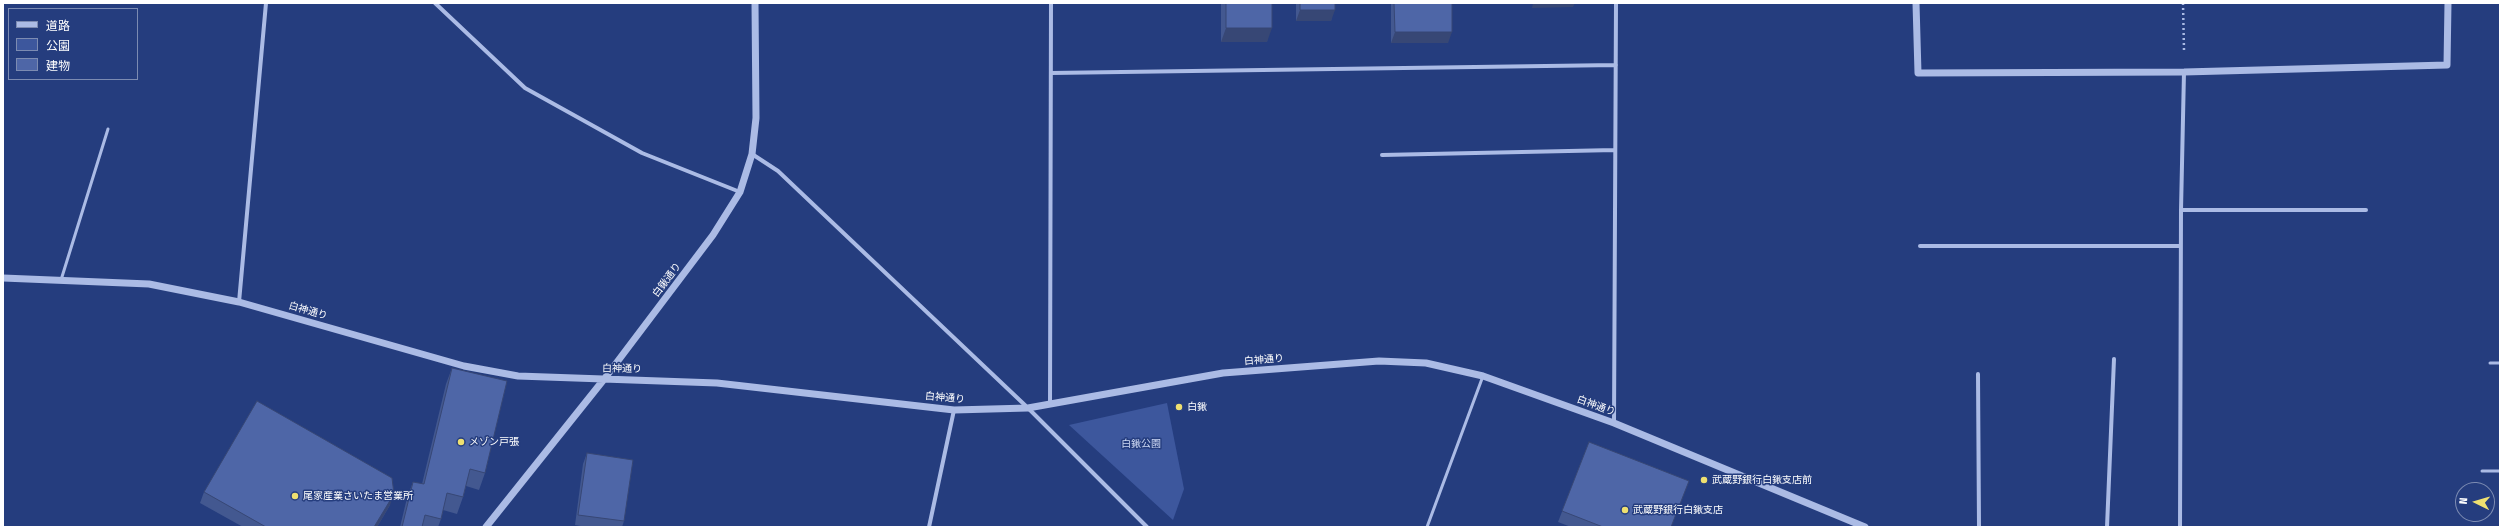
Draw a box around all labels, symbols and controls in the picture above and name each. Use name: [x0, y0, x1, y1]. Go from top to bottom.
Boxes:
legend: [8, 8, 138, 80]
text: 道路: [46, 19, 70, 33]
text: 公園: [46, 39, 70, 53]
text: 建物: [46, 59, 70, 73]
street label: 白鍬通り: [650, 260, 684, 300]
street label: 白神通り: [287, 300, 329, 322]
street label: 白神通り: [1244, 352, 1284, 368]
street label: 白神通り: [602, 363, 642, 375]
street label: 白神通り: [925, 390, 965, 406]
street label: 白神通り: [1575, 394, 1617, 418]
place label: 白鍬: [1187, 401, 1207, 413]
marker: 白鍬: [1174, 402, 1184, 412]
place label: メゾン戸張: [469, 436, 519, 448]
marker: メゾン戸張: [456, 437, 466, 447]
park label: 白鍬公園: [1121, 438, 1161, 450]
place label: 武蔵野銀行白鍬支店前: [1712, 474, 1812, 486]
marker: 武蔵野銀行白鍬支店前: [1699, 475, 1709, 485]
north arrow: [2455, 482, 2495, 522]
place label: 尾家産業さいたま営業所: [303, 490, 413, 502]
marker: 尾家産業さいたま営業所: [290, 491, 300, 501]
text: N: [2457, 497, 2470, 505]
place label: 武蔵野銀行白鍬支店: [1633, 504, 1723, 516]
marker: 武蔵野銀行白鍬支店: [1620, 505, 1630, 515]

